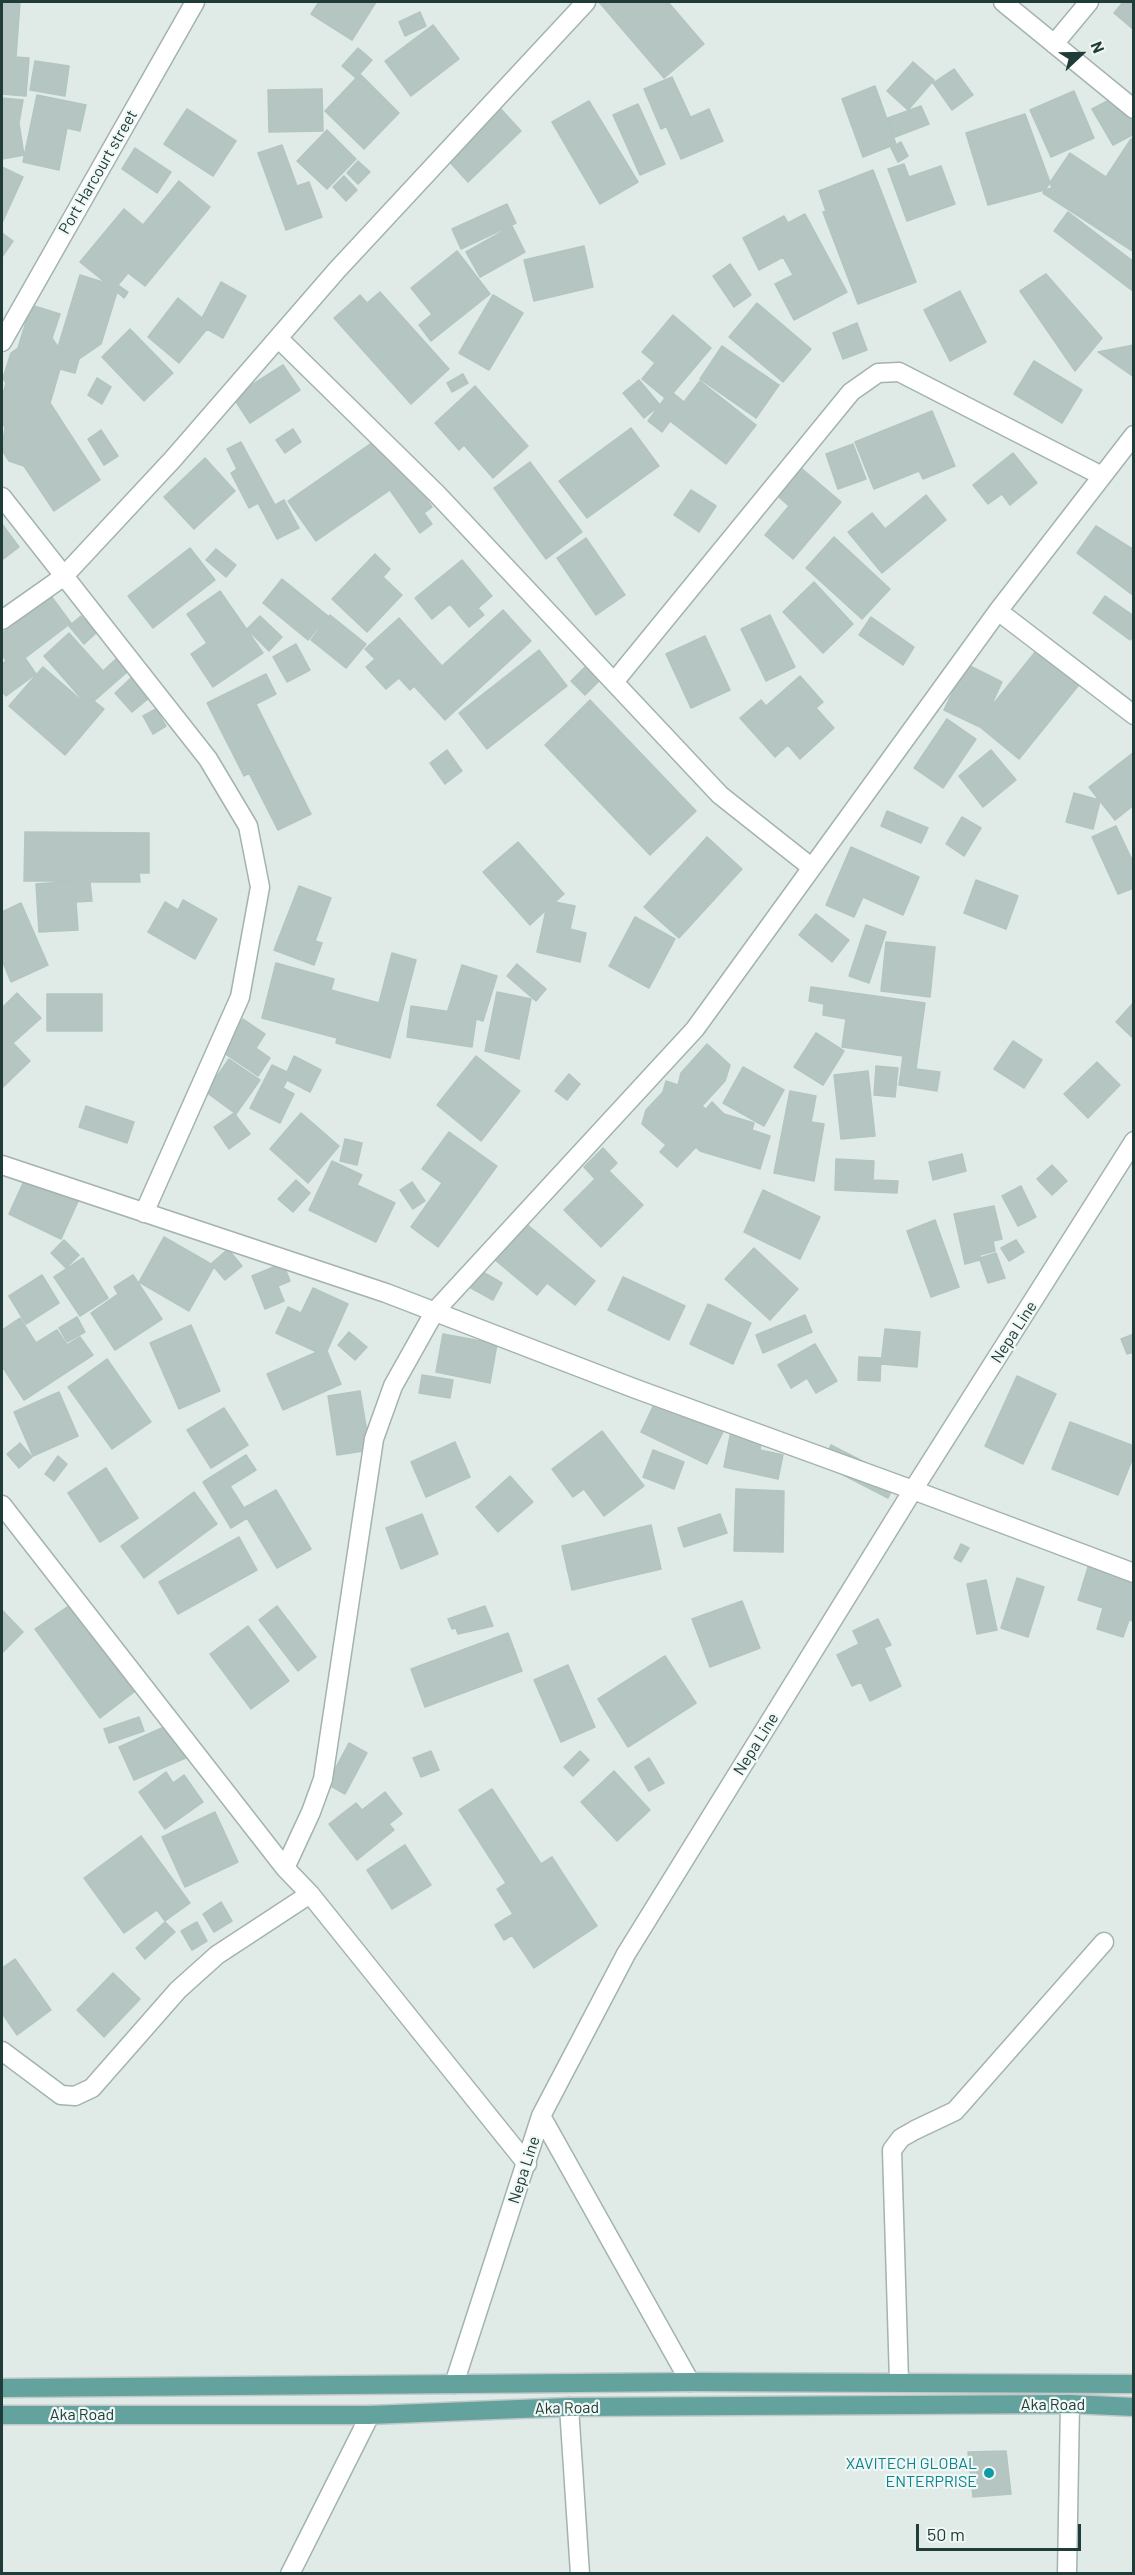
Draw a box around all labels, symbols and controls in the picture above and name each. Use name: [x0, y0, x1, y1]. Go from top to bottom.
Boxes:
north arrow: [1051, 24, 1111, 84]
text: N: [1087, 39, 1109, 56]
street label: Port Harcourt street: [55, 107, 141, 237]
street label: Nepa Line: [987, 1298, 1041, 1366]
street label: Nepa Line: [729, 1709, 783, 1779]
street label: Nepa Line: [504, 2134, 544, 2206]
street label: Aka Road: [1021, 2395, 1085, 2415]
street label: Aka Road: [535, 2398, 599, 2418]
street label: Aka Road: [50, 2405, 114, 2425]
place label: XAVITECH GLOBAL ENTERPRISE: [846, 2454, 977, 2492]
marker: XAVITECH GLOBAL ENTERPRISE: [982, 2466, 996, 2480]
scale bar: [919, 2512, 1084, 2550]
text: 50 m: [927, 2523, 965, 2545]

